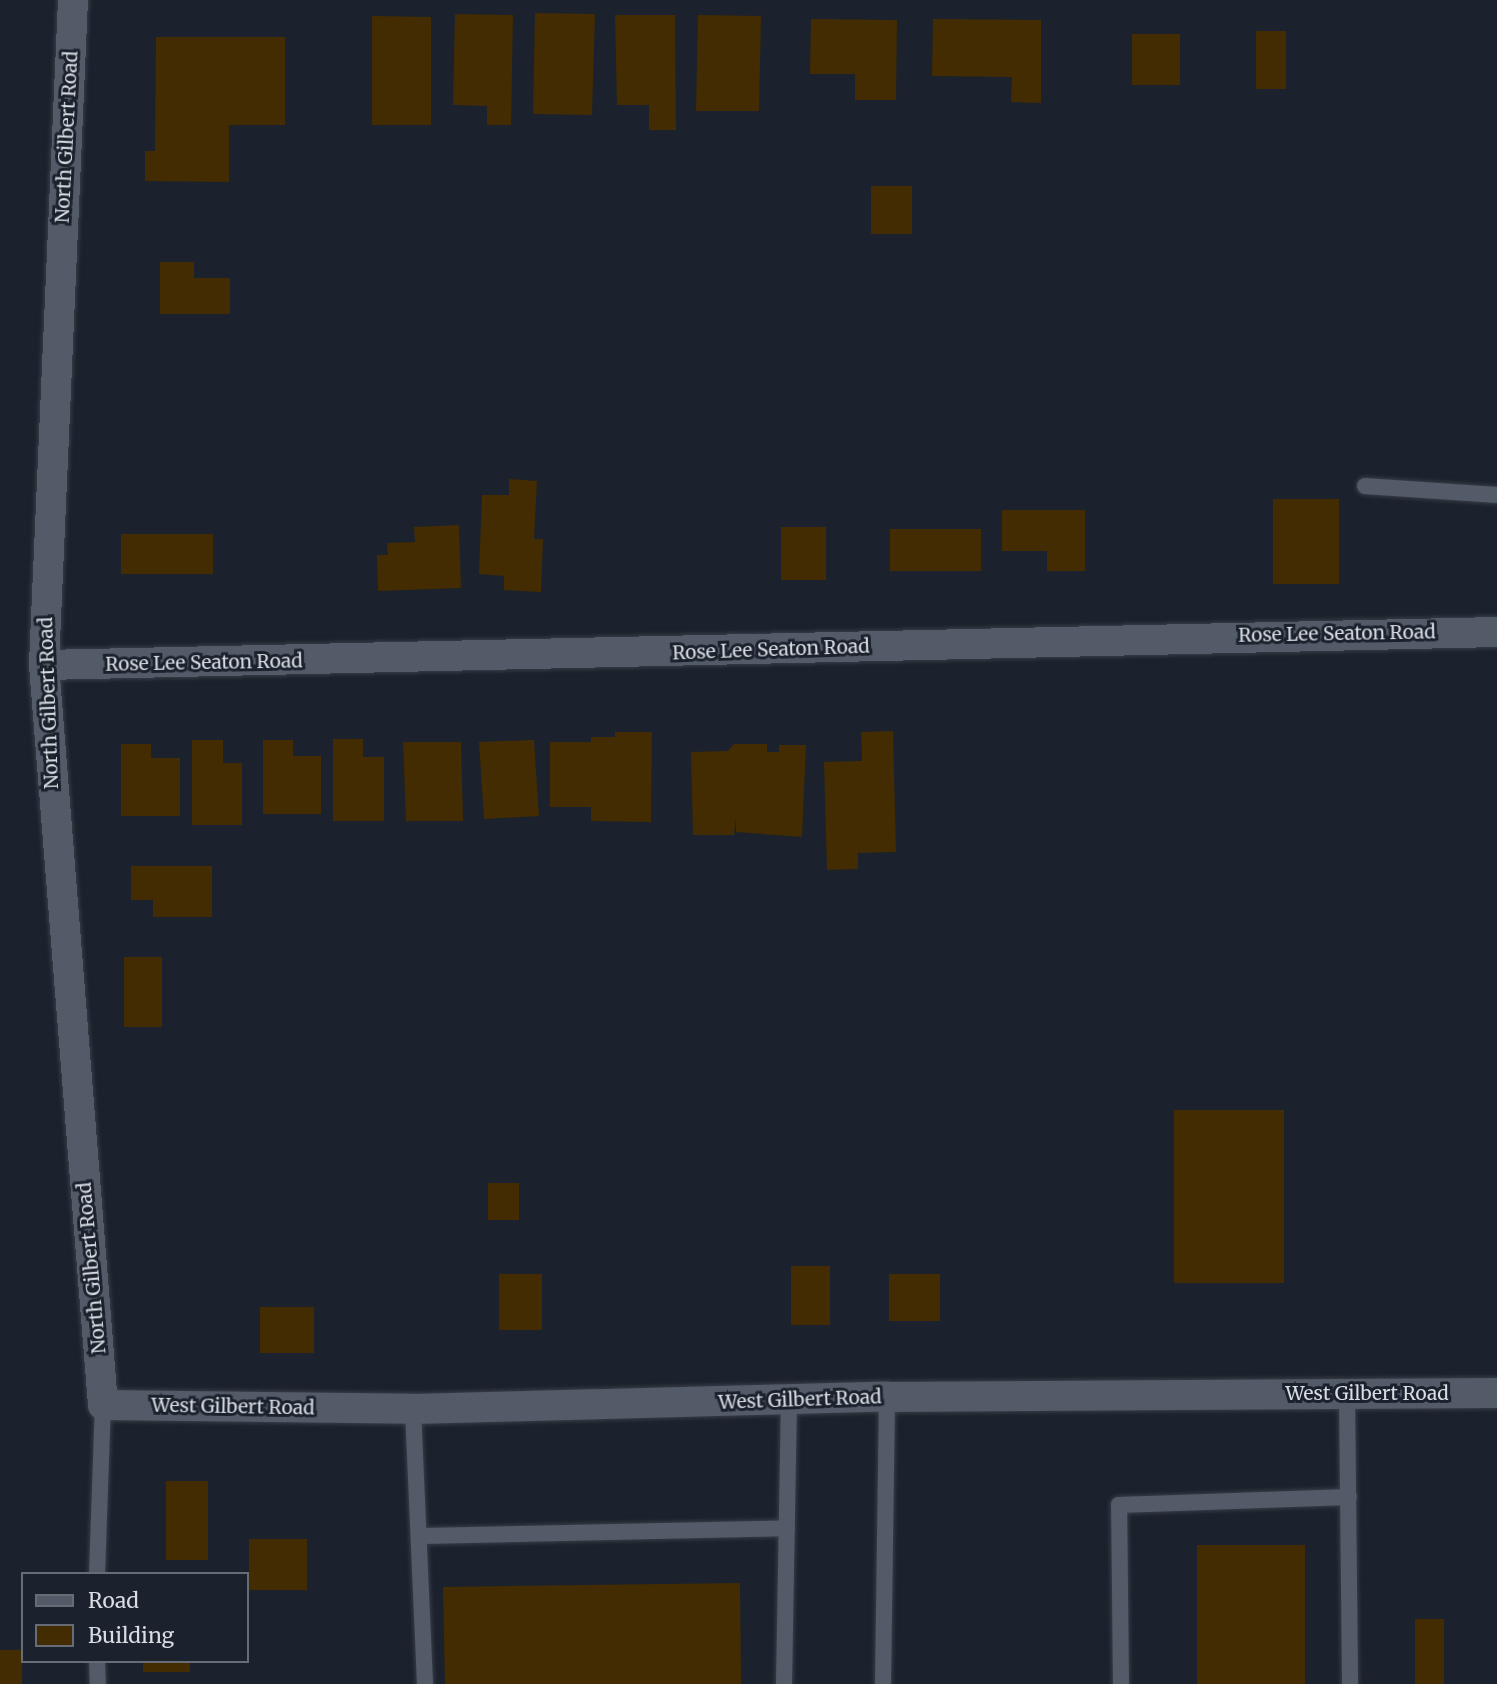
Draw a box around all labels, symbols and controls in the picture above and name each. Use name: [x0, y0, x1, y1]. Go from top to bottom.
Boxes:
street label: North Gilbert Road: [51, 50, 83, 224]
street label: North Gilbert Road: [35, 617, 63, 789]
street label: Rose Lee Seaton Road: [1238, 621, 1436, 647]
street label: Rose Lee Seaton Road: [672, 635, 870, 665]
street label: Rose Lee Seaton Road: [105, 650, 303, 676]
street label: North Gilbert Road: [73, 1181, 111, 1355]
street label: West Gilbert Road: [1285, 1383, 1449, 1405]
street label: West Gilbert Road: [718, 1386, 882, 1414]
street label: West Gilbert Road: [151, 1394, 315, 1420]
legend: [21, 1572, 248, 1663]
text: Road: [88, 1587, 139, 1614]
text: Building: [88, 1622, 174, 1649]

